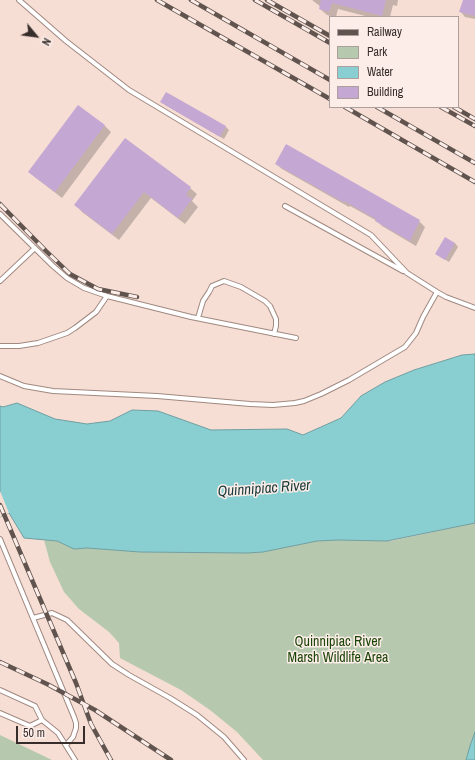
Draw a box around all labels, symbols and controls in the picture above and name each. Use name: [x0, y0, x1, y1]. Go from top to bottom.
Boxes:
north arrow: [16, 16, 56, 56]
legend: [329, 16, 459, 108]
text: Railway: [367, 24, 402, 40]
text: N: [39, 36, 54, 48]
text: Park: [367, 44, 387, 60]
text: Water: [367, 64, 393, 80]
text: Building: [367, 84, 403, 100]
water label: Quinnipiac River: [217, 477, 311, 501]
park label: Quinnipiac River Marsh Wildlife Area: [288, 634, 388, 666]
scale bar: [18, 718, 87, 744]
text: 50 m: [23, 725, 45, 741]

